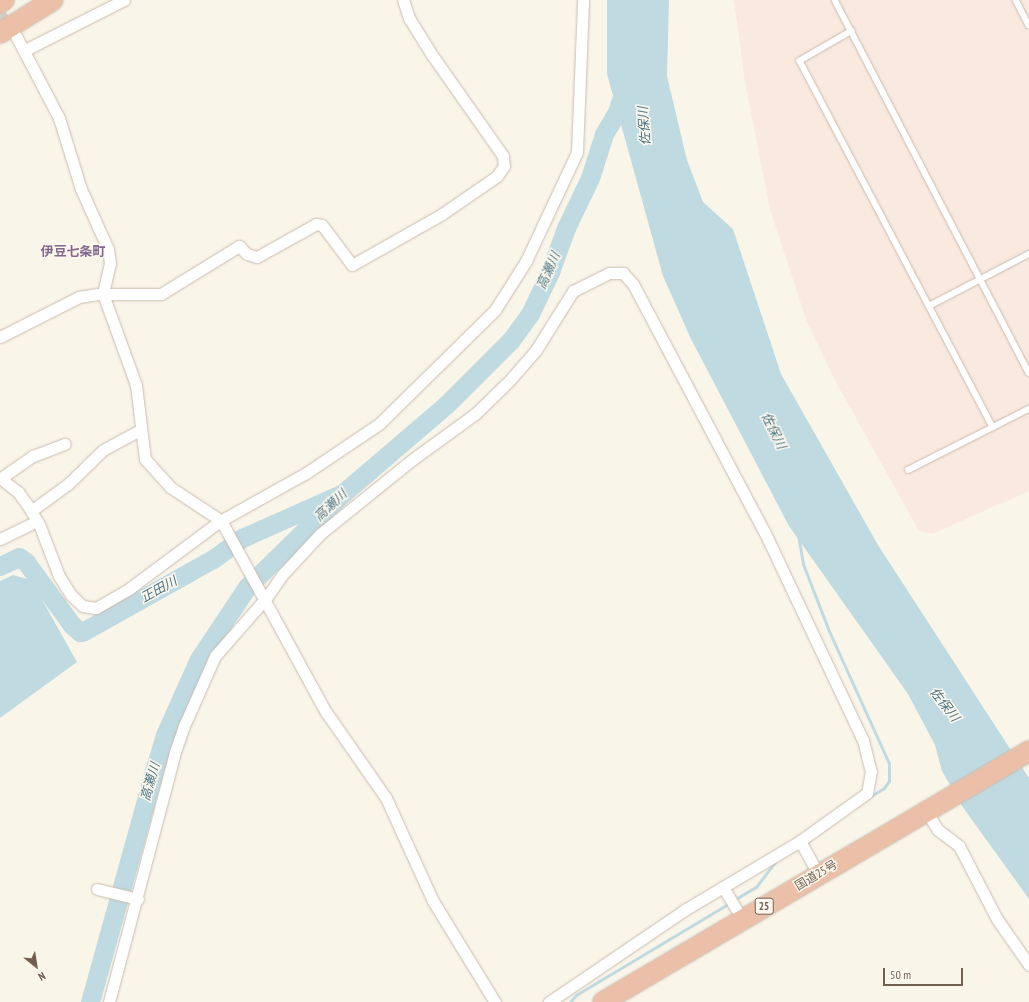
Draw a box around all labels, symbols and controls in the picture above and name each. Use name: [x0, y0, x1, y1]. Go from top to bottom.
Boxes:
water label: 佐保川: [636, 106, 654, 146]
district label: 伊豆七条町: [41, 244, 105, 260]
water label: 高瀬川: [534, 250, 564, 292]
water label: 佐保川: [757, 410, 789, 452]
water label: 高瀬川: [311, 487, 351, 525]
water label: 正田川: [138, 574, 180, 606]
water label: 佐保川: [926, 685, 962, 725]
water label: 高瀬川: [138, 761, 164, 803]
street label: 国道25号: [792, 857, 840, 893]
road number: 25: [754, 897, 774, 915]
north arrow: [16, 946, 56, 986]
scale bar: [885, 960, 965, 986]
text: 50 m: [890, 967, 911, 982]
text: N: [36, 969, 48, 984]

